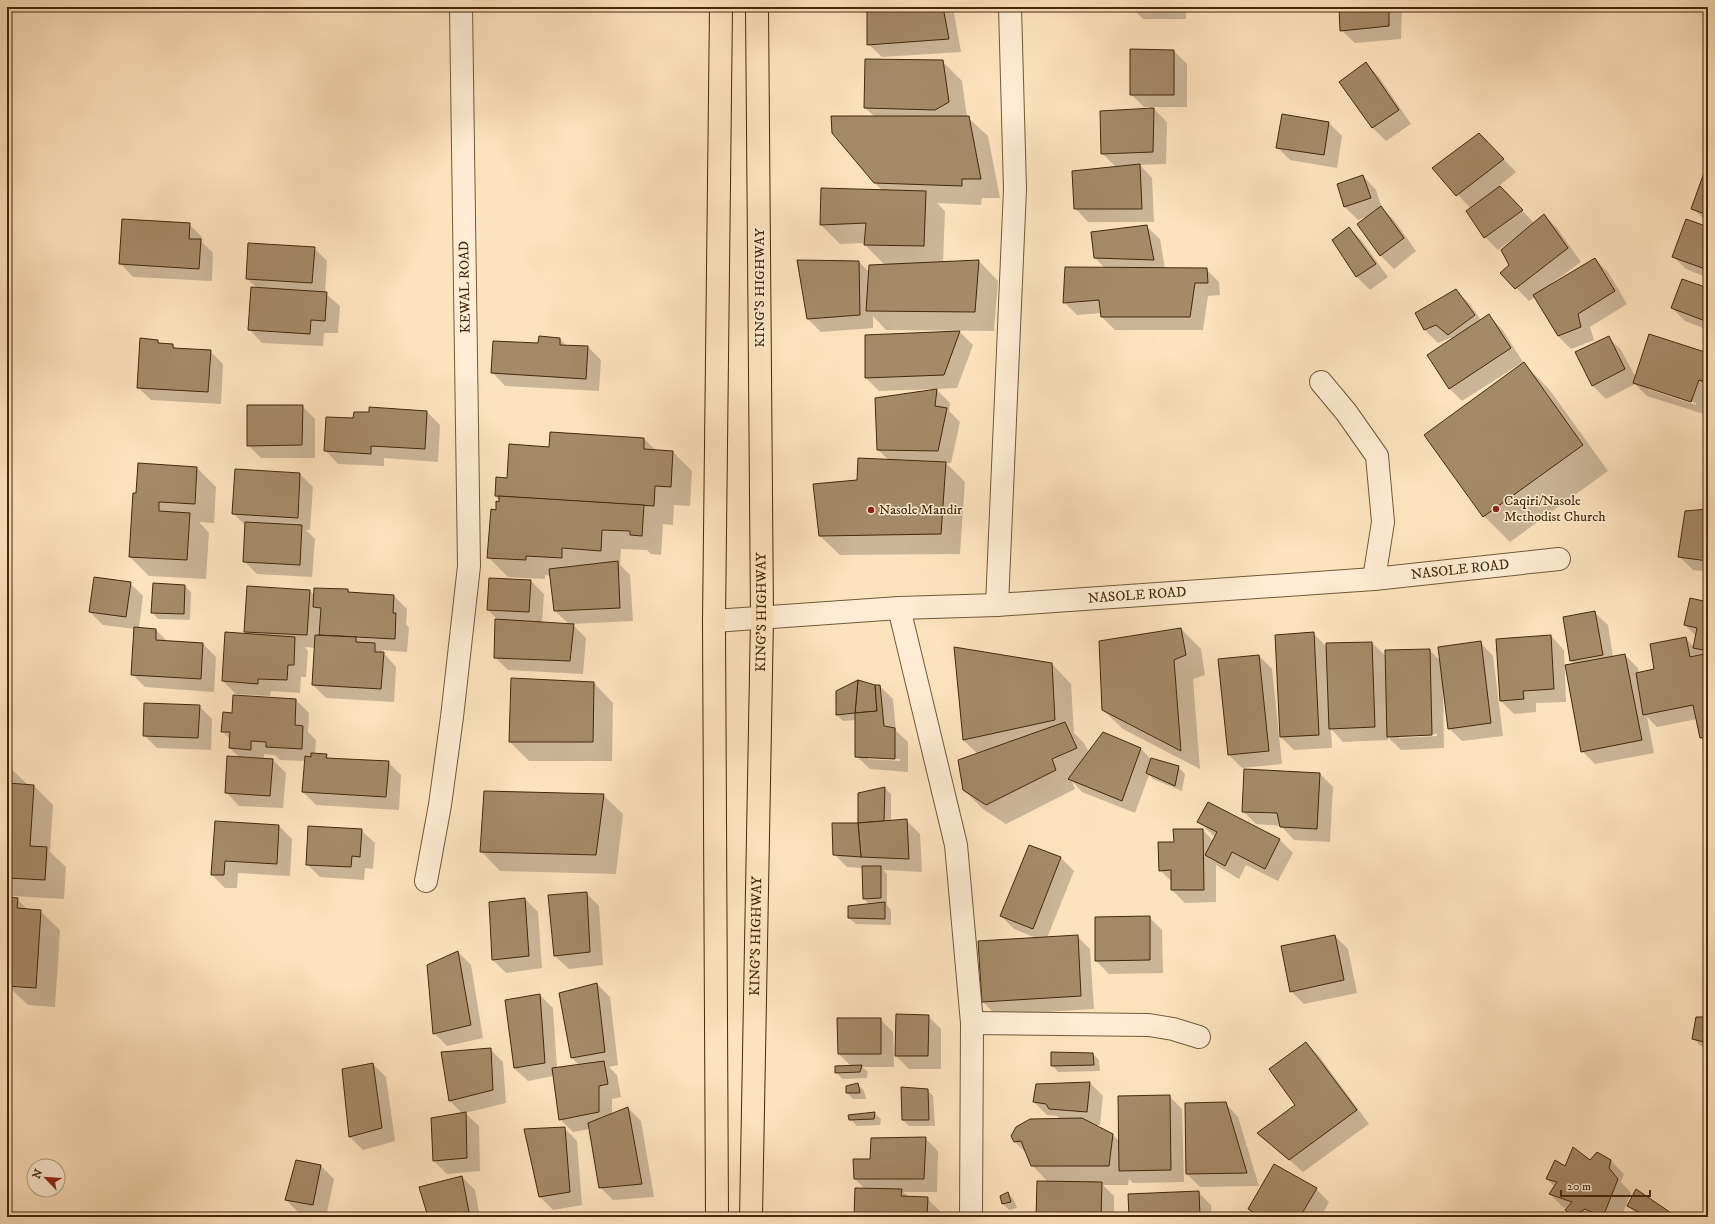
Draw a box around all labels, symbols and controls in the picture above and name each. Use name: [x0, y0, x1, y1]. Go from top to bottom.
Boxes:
street label: KING'S HIGHWAY: [751, 228, 769, 348]
street label: KEWAL ROAD: [455, 241, 475, 333]
place label: Caqiri/Nasole Methodist Church: [1504, 492, 1606, 526]
place label: Nasole Mandir: [879, 501, 963, 519]
marker: Caqiri/Nasole Methodist Church: [1491, 504, 1501, 514]
marker: Nasole Mandir: [866, 505, 876, 515]
street label: KING'S HIGHWAY: [752, 552, 771, 672]
street label: NASOLE ROAD: [1410, 555, 1510, 584]
street label: NASOLE ROAD: [1087, 583, 1187, 608]
street label: KING'S HIGHWAY: [746, 876, 766, 996]
north arrow: [26, 1158, 66, 1198]
text: N: [30, 1167, 46, 1181]
scale bar: [1561, 1172, 1650, 1198]
text: 20 m: [1567, 1179, 1591, 1194]

